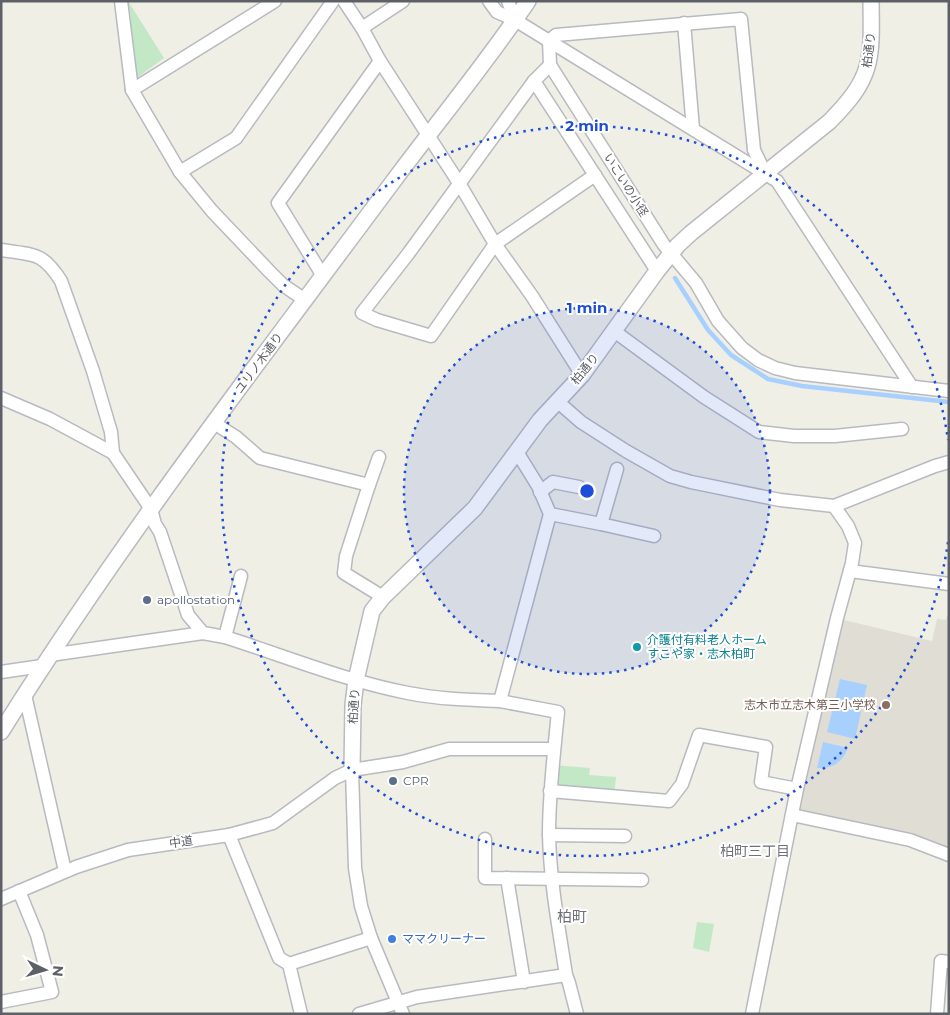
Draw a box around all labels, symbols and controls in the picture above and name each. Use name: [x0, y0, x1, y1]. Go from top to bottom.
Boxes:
street label: 柏通り: [859, 31, 878, 69]
text: 2 min: [565, 116, 609, 135]
street label: いこいの小径: [601, 150, 652, 219]
text: 1 min: [567, 298, 607, 317]
street label: ユリノ木通り: [231, 329, 286, 396]
street label: 柏通り: [567, 350, 602, 387]
centre of rings: [578, 482, 596, 500]
place label: apollostation: [157, 592, 235, 607]
marker: apollostation: [141, 594, 153, 606]
place label: 介護付有料老人ホーム すこや家・志木柏町: [647, 632, 767, 661]
marker: 介護付有料老人ホーム すこや家・志木柏町: [631, 641, 643, 653]
street label: 柏通り: [345, 687, 362, 724]
place label: 志木市立志木第三小学校: [744, 697, 876, 712]
marker: 志木市立志木第三小学校: [880, 699, 892, 711]
place label: CPR: [403, 773, 429, 788]
marker: CPR: [387, 775, 399, 787]
street label: 中道: [168, 832, 194, 851]
district label: 柏町三丁目: [720, 842, 790, 860]
district label: 柏町: [557, 907, 587, 926]
place label: ママクリーナー: [402, 931, 486, 946]
marker: ママクリーナー: [386, 933, 398, 945]
north arrow: [20, 945, 70, 995]
text: N: [48, 965, 67, 978]

